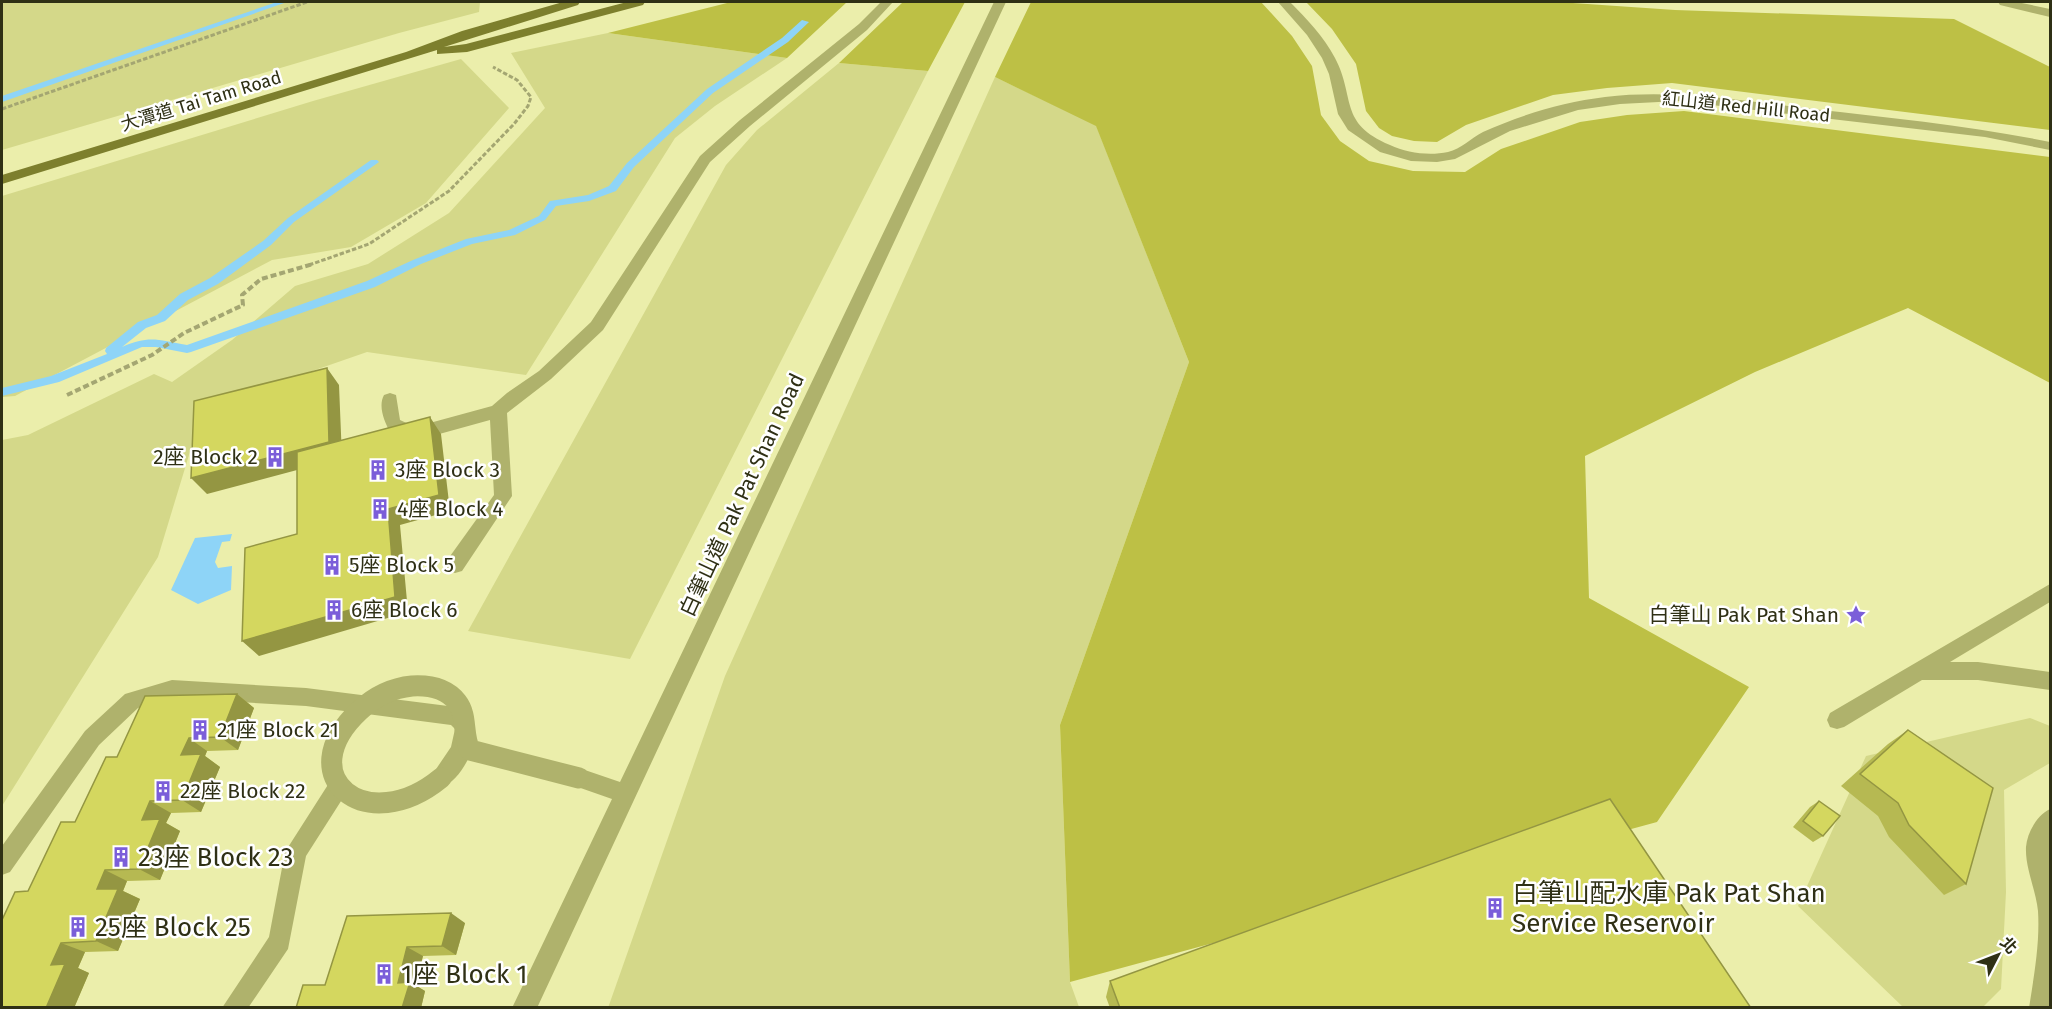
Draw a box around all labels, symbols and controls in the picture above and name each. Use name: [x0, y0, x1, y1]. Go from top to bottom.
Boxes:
street label: 大潭道 Tai Tam Road: [118, 66, 284, 136]
street label: 紅山道 Red Hill Road: [1661, 87, 1831, 127]
street label: 白筆山道 Pak Pat Shan Road: [674, 369, 810, 621]
place label: 2座 Block 2: [153, 444, 258, 470]
building icon: 2座 Block 2: [263, 445, 287, 469]
place label: 3座 Block 3: [395, 457, 500, 483]
building icon: 3座 Block 3: [366, 458, 390, 482]
place label: 4座 Block 4: [397, 496, 503, 522]
building icon: 4座 Block 4: [368, 497, 392, 521]
place label: 5座 Block 5: [349, 552, 454, 578]
building icon: 5座 Block 5: [320, 553, 344, 577]
place label: 6座 Block 6: [351, 597, 457, 623]
building icon: 6座 Block 6: [322, 598, 346, 622]
place label: 白筆山 Pak Pat Shan: [1649, 602, 1839, 628]
place icon: 白筆山 Pak Pat Shan: [1844, 603, 1868, 627]
place label: 21座 Block 21: [217, 717, 339, 743]
building icon: 21座 Block 21: [188, 718, 212, 742]
place label: 22座 Block 22: [180, 778, 306, 804]
building icon: 22座 Block 22: [151, 779, 175, 803]
place label: 23座 Block 23: [138, 842, 293, 873]
building icon: 23座 Block 23: [109, 845, 133, 869]
place label: 白筆山配水庫 Pak Pat Shan Service Reservoir: [1512, 878, 1826, 939]
building icon: 白筆山配水庫 Pak Pat Shan Service Reservoir: [1483, 896, 1507, 920]
place label: 25座 Block 25: [95, 912, 251, 943]
building icon: 25座 Block 25: [66, 915, 90, 939]
north arrow: [1968, 925, 2028, 985]
text: 北: [1996, 933, 2021, 958]
place label: 1座 Block 1: [401, 959, 528, 990]
building icon: 1座 Block 1: [372, 962, 396, 986]

